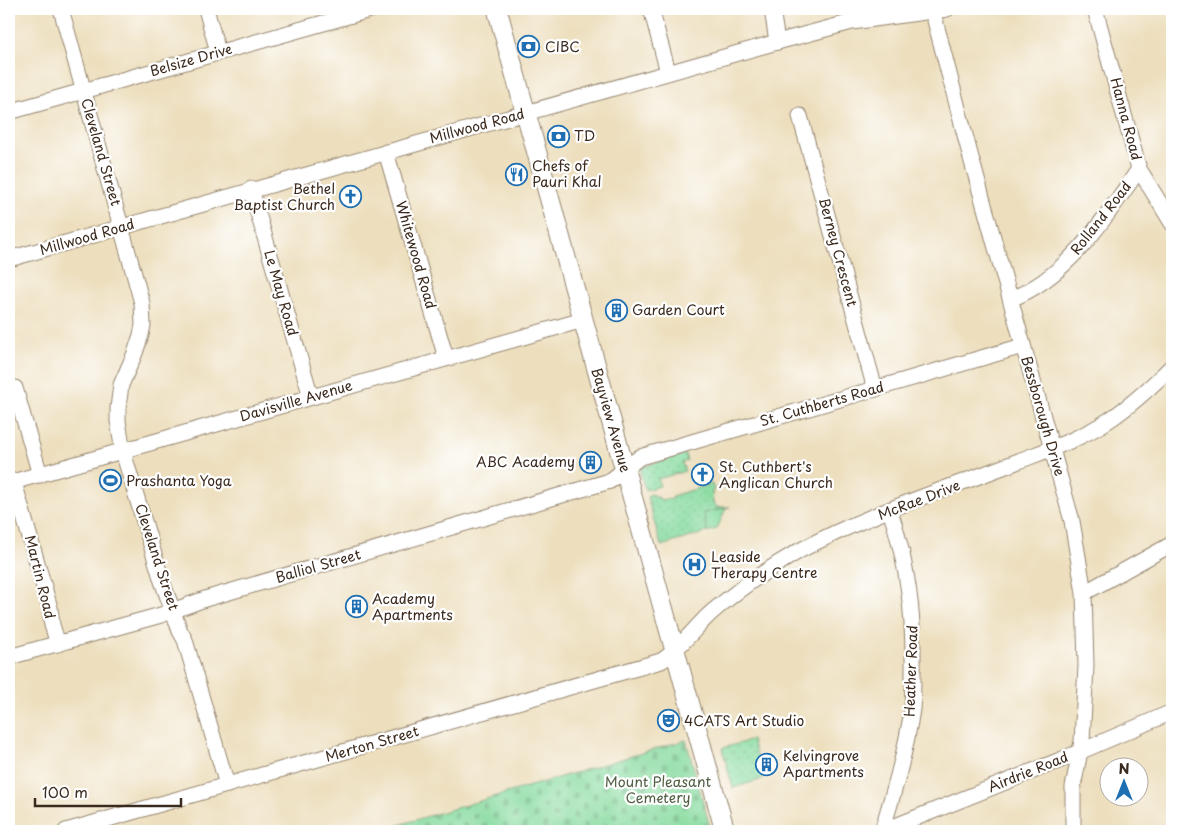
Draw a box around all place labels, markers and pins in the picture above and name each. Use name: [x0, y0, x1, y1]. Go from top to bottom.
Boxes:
bank icon: CIBC: [517, 35, 541, 59]
place label: CIBC: [545, 36, 580, 57]
bank icon: TD: [546, 124, 570, 148]
place label: TD: [574, 125, 595, 146]
place label: Chefs of Pauri Khal: [532, 155, 602, 192]
restaurant icon: Chefs of Pauri Khal: [504, 162, 528, 186]
place label: Bethel Baptist Church: [234, 178, 335, 215]
church icon: Bethel Baptist Church: [339, 185, 363, 209]
building icon: Garden Court: [604, 298, 628, 322]
place label: Garden Court: [632, 299, 725, 320]
building icon: ABC Academy: [579, 450, 603, 474]
place label: ABC Academy: [476, 451, 575, 472]
place label: St. Cuthbert's Anglican Church: [719, 456, 833, 493]
church icon: St. Cuthbert's Anglican Church: [691, 463, 715, 487]
sports icon: Prashanta Yoga: [98, 469, 122, 493]
place label: Prashanta Yoga: [126, 470, 232, 491]
place label: Leaside Therapy Centre: [711, 546, 818, 583]
hospital icon: Leaside Therapy Centre: [683, 553, 707, 577]
place label: Academy Apartments: [372, 588, 453, 625]
building icon: Academy Apartments: [344, 595, 368, 619]
theatre icon: 4CATS Art Studio: [656, 709, 680, 733]
place label: 4CATS Art Studio: [684, 710, 805, 731]
place label: Kelvingrove Apartments: [783, 745, 864, 782]
building icon: Kelvingrove Apartments: [755, 752, 779, 776]

